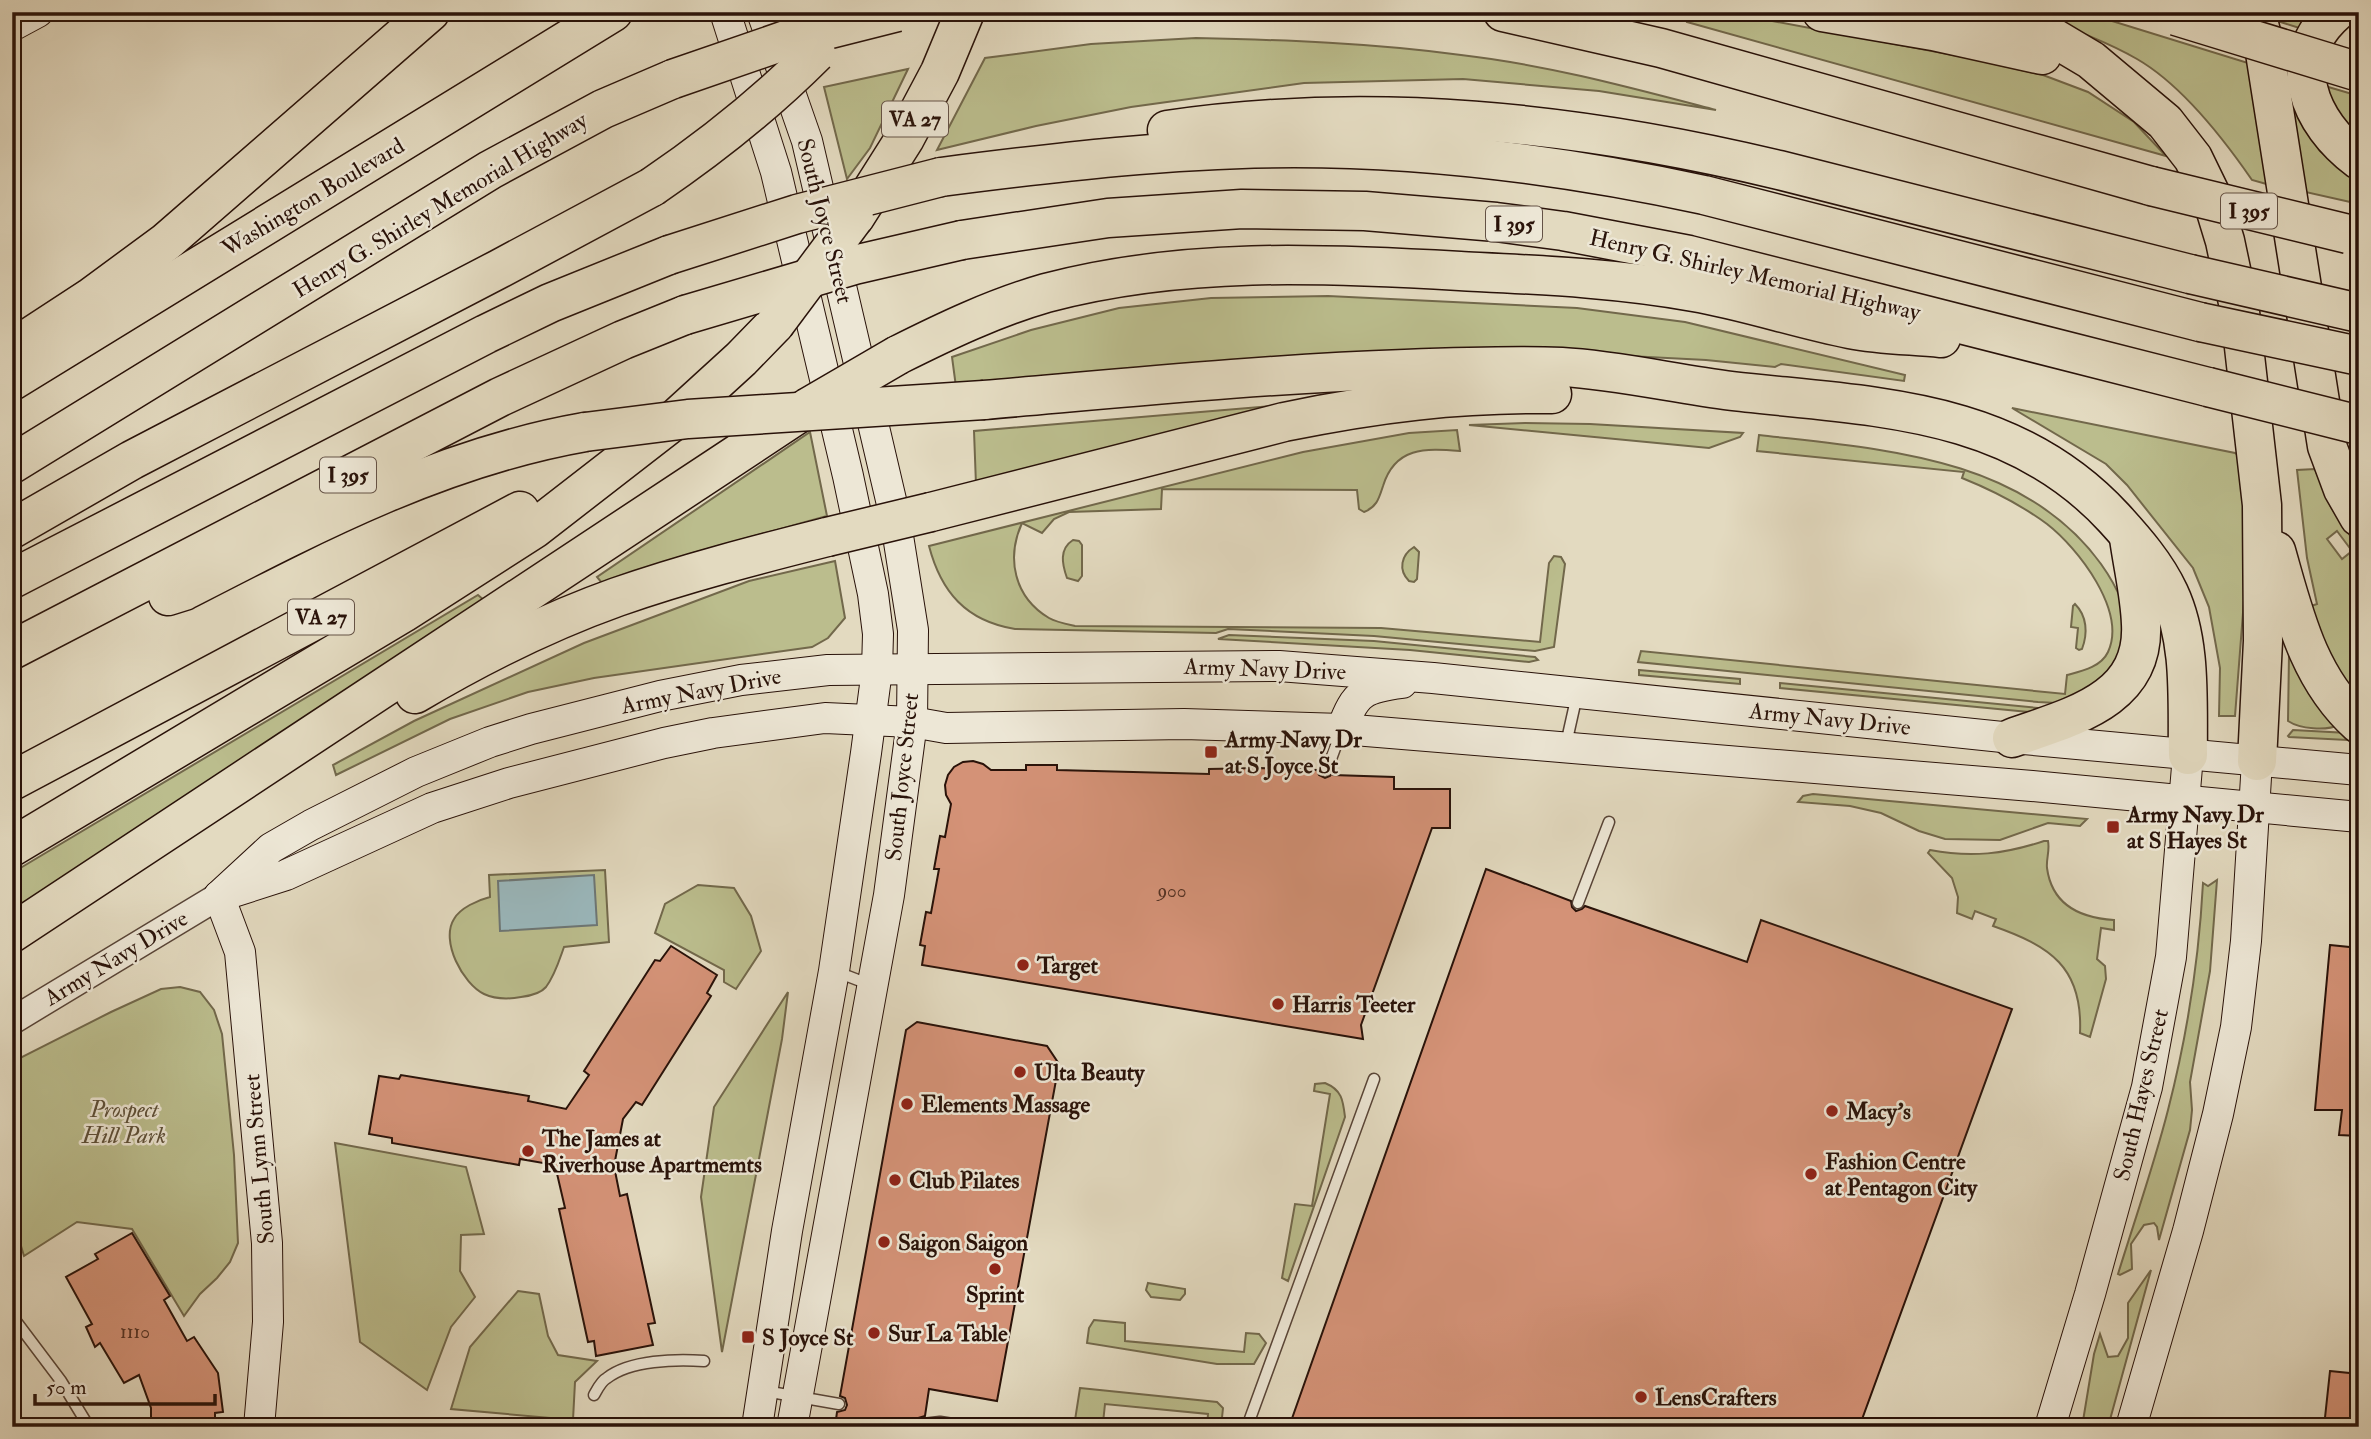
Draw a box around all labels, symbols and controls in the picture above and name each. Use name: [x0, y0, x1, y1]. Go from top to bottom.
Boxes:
road number: VA 27: [882, 102, 948, 136]
street label: Henry G. Shirley Memorial Highway: [287, 105, 593, 305]
street label: Washington Boulevard: [216, 131, 409, 263]
street label: South Joyce Street: [790, 136, 860, 306]
road number: I 395: [2221, 194, 2277, 228]
road number: I 395: [1486, 206, 1542, 242]
street label: Henry G. Shirley Memorial Highway: [1587, 223, 1924, 327]
road number: I 395: [320, 458, 376, 492]
road number: VA 27: [288, 600, 354, 634]
street label: Army Navy Drive: [1182, 652, 1347, 686]
street label: Army Navy Drive: [618, 661, 784, 721]
street label: South Joyce Street: [879, 691, 925, 863]
street label: Army Navy Drive: [1747, 696, 1913, 742]
place label: Army Navy Dr at S Joyce St: [1224, 725, 1362, 781]
marker: Army Navy Dr at S Joyce St: [1203, 744, 1219, 760]
place label: Army Navy Dr at S Hayes St: [2126, 800, 2264, 856]
marker: Army Navy Dr at S Hayes St: [2105, 819, 2121, 835]
house number: 900: [1155, 879, 1187, 903]
street label: Army Navy Drive: [38, 904, 193, 1013]
place label: Target: [1036, 951, 1098, 981]
marker: Target: [1015, 957, 1031, 973]
place label: Harris Teeter: [1292, 990, 1416, 1019]
marker: Harris Teeter: [1270, 996, 1286, 1012]
street label: South Hayes Street: [2107, 1006, 2175, 1184]
place label: Ulta Beauty: [1034, 1058, 1145, 1088]
marker: Ulta Beauty: [1012, 1064, 1028, 1080]
street label: South Lynn Street: [237, 1073, 281, 1245]
place label: Elements Massage: [921, 1090, 1090, 1120]
park label: Prospect Hill Park: [81, 1095, 166, 1150]
marker: Elements Massage: [899, 1096, 915, 1112]
place label: Macy's: [1845, 1097, 1911, 1127]
marker: Macy's: [1824, 1103, 1840, 1119]
place label: The James at Riverhouse Apartmemts: [541, 1124, 762, 1180]
marker: The James at Riverhouse Apartmemts: [520, 1143, 536, 1159]
place label: Fashion Centre at Pentagon City: [1825, 1147, 1978, 1203]
place label: Club Pilates: [909, 1166, 1020, 1195]
marker: Fashion Centre at Pentagon City: [1803, 1166, 1819, 1182]
marker: Club Pilates: [887, 1172, 903, 1188]
place label: Saigon Saigon: [898, 1228, 1028, 1258]
marker: Saigon Saigon: [876, 1234, 892, 1250]
marker: Sprint: [987, 1261, 1003, 1277]
place label: Sprint: [966, 1280, 1025, 1310]
place label: Sur La Table: [888, 1319, 1008, 1348]
house number: 1110: [120, 1320, 150, 1344]
place label: S Joyce St: [762, 1323, 854, 1353]
marker: Sur La Table: [866, 1325, 882, 1341]
marker: S Joyce St: [740, 1329, 756, 1345]
scale bar: [35, 1362, 215, 1406]
text: 50 m: [46, 1374, 87, 1401]
place label: LensCrafters: [1655, 1383, 1777, 1412]
marker: LensCrafters: [1633, 1389, 1649, 1405]

